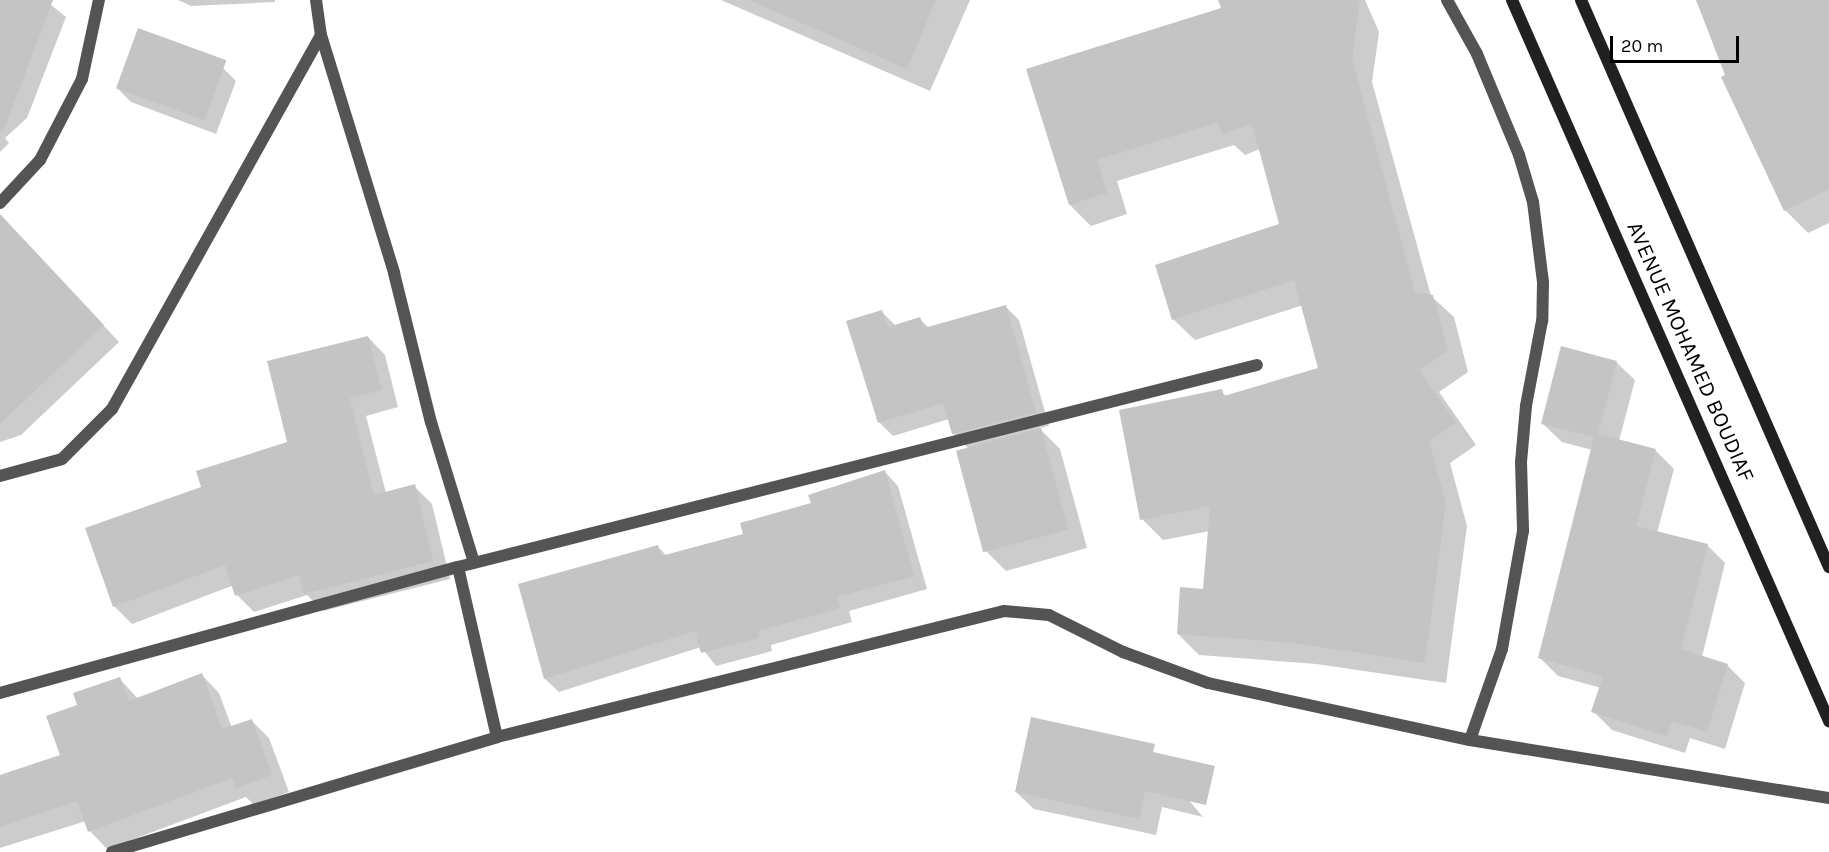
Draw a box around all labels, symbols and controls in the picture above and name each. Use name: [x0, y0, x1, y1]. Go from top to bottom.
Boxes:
scale bar: [1613, 24, 1742, 62]
text: 20 m: [1621, 35, 1663, 57]
street label: AVENUE MOHAMED BOUDIAF: [1621, 218, 1759, 486]

